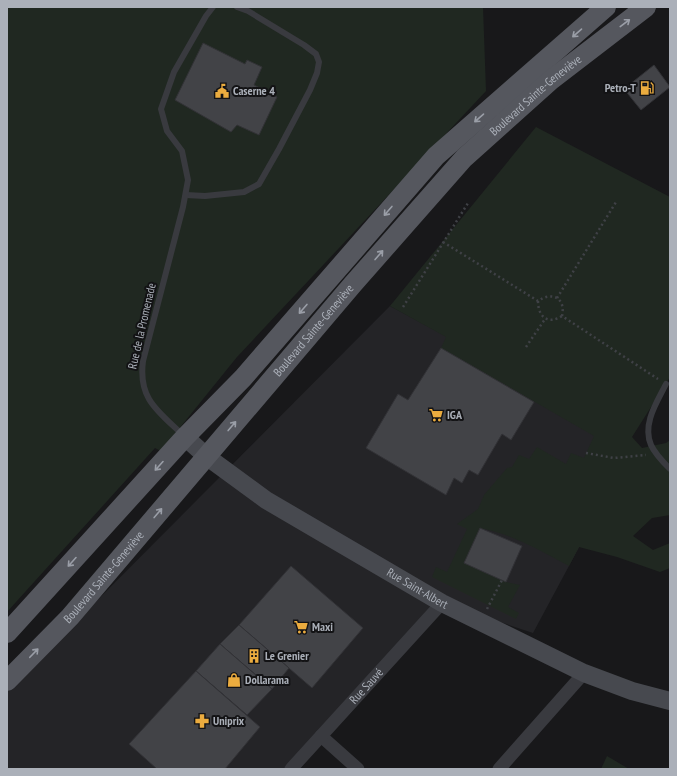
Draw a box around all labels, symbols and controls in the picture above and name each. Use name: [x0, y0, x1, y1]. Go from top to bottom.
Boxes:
one-way arrow: [620, 19, 631, 27]
one-way arrow: [571, 28, 582, 37]
street label: Boulevard Sainte-Geneviève: [486, 51, 584, 138]
place label: Petro-T: [605, 80, 636, 95]
fuel station icon: Petro-T: [639, 80, 655, 96]
public building icon: Caserne 4: [214, 83, 230, 99]
place label: Caserne 4: [233, 83, 275, 98]
one-way arrow: [474, 113, 484, 122]
one-way arrow: [383, 205, 392, 216]
one-way arrow: [374, 250, 383, 260]
street label: Rue de la Promenade: [124, 281, 159, 370]
street label: Boulevard Sainte-Geneviève: [270, 281, 357, 379]
one-way arrow: [298, 303, 307, 314]
supermarket icon: IGA: [428, 407, 444, 423]
place label: IGA: [447, 407, 463, 422]
one-way arrow: [227, 421, 236, 432]
one-way arrow: [154, 461, 164, 471]
one-way arrow: [154, 507, 163, 518]
street label: Boulevard Sainte-Geneviève: [60, 528, 147, 626]
one-way arrow: [67, 557, 76, 567]
street label: Rue Saint-Albert: [384, 564, 451, 612]
supermarket icon: Maxi: [293, 619, 309, 635]
place label: Maxi: [312, 619, 333, 634]
one-way arrow: [29, 648, 39, 658]
building icon: Le Grenier: [246, 648, 262, 664]
place label: Le Grenier: [265, 648, 309, 663]
street label: Rue Sauvé: [346, 665, 386, 707]
shop icon: Dollarama: [226, 672, 242, 688]
place label: Dollarama: [245, 672, 289, 687]
pharmacy icon: Uniprix: [194, 713, 210, 729]
place label: Uniprix: [213, 713, 245, 728]

